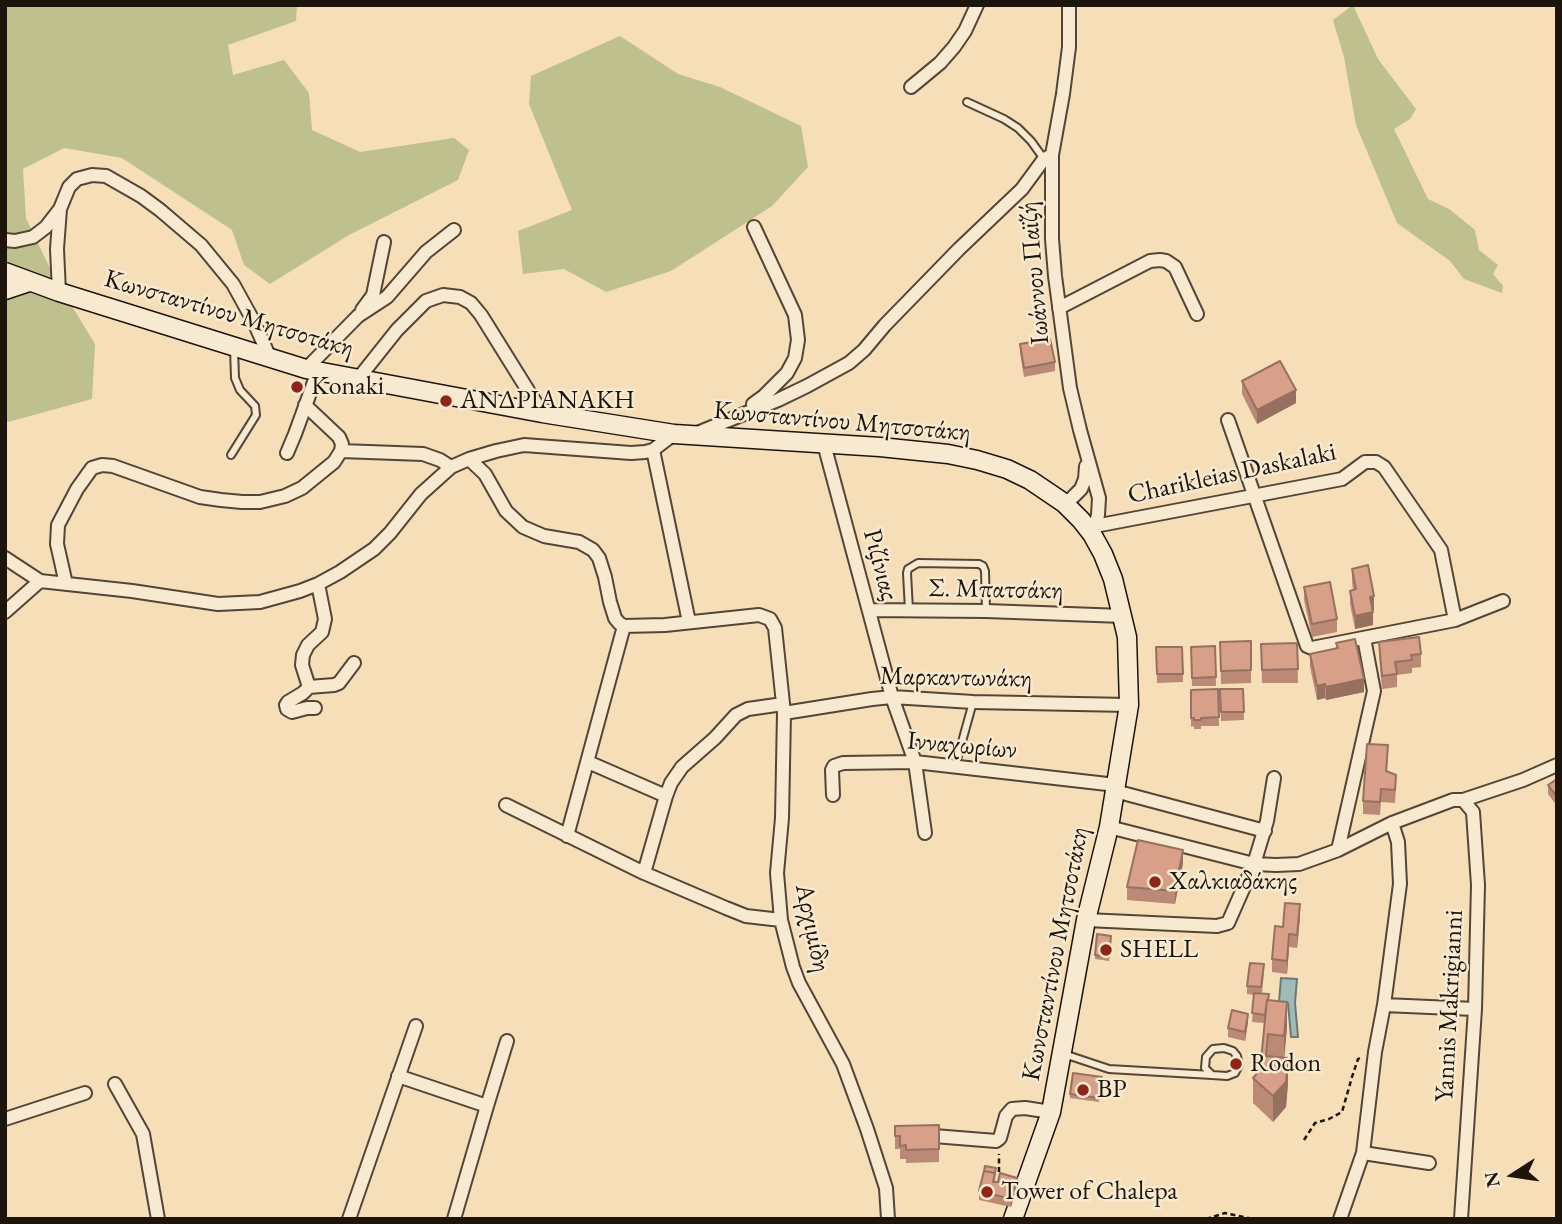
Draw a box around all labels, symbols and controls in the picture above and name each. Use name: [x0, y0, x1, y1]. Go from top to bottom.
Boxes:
street label: Ιωάννου Παϊζή: [1013, 200, 1057, 346]
street label: Κωνσταντίνου Μητσοτάκη: [101, 263, 357, 365]
place label: Konaki: [311, 371, 384, 403]
marker: Konaki: [289, 379, 305, 395]
place label: ΑΝΔΡΙΑΝΑΚΗ: [460, 385, 635, 417]
marker: ΑΝΔΡΙΑΝΑΚΗ: [438, 393, 454, 409]
street label: Κωνσταντίνου Μητσοτάκη: [712, 395, 972, 449]
street label: Charikleias Daskalaki: [1125, 437, 1339, 511]
street label: Ριζίνιας: [856, 526, 904, 604]
street label: Σ. Μπατσάκη: [928, 573, 1064, 607]
street label: Μαρκαντωνάκη: [880, 661, 1032, 695]
street label: Ινναχωρίων: [906, 726, 1018, 766]
street label: Κωνσταντίνου Μητσοτάκη: [1016, 824, 1096, 1084]
place label: Χαλκιαδάκης: [1169, 866, 1297, 898]
marker: Χαλκιαδάκης: [1147, 874, 1163, 890]
street label: Αρχιμίδη: [787, 881, 837, 975]
street label: Yannis Makrigianni: [1429, 909, 1471, 1103]
place label: SHELL: [1120, 934, 1198, 966]
marker: SHELL: [1098, 942, 1114, 958]
place label: Rodon: [1250, 1048, 1321, 1080]
marker: Rodon: [1228, 1056, 1244, 1072]
place label: BP: [1097, 1074, 1127, 1106]
marker: BP: [1075, 1082, 1091, 1098]
north arrow: [1478, 1140, 1548, 1210]
text: N: [1478, 1169, 1506, 1190]
place label: Tower of Chalepa: [1001, 1176, 1178, 1208]
marker: Tower of Chalepa: [979, 1184, 995, 1200]

